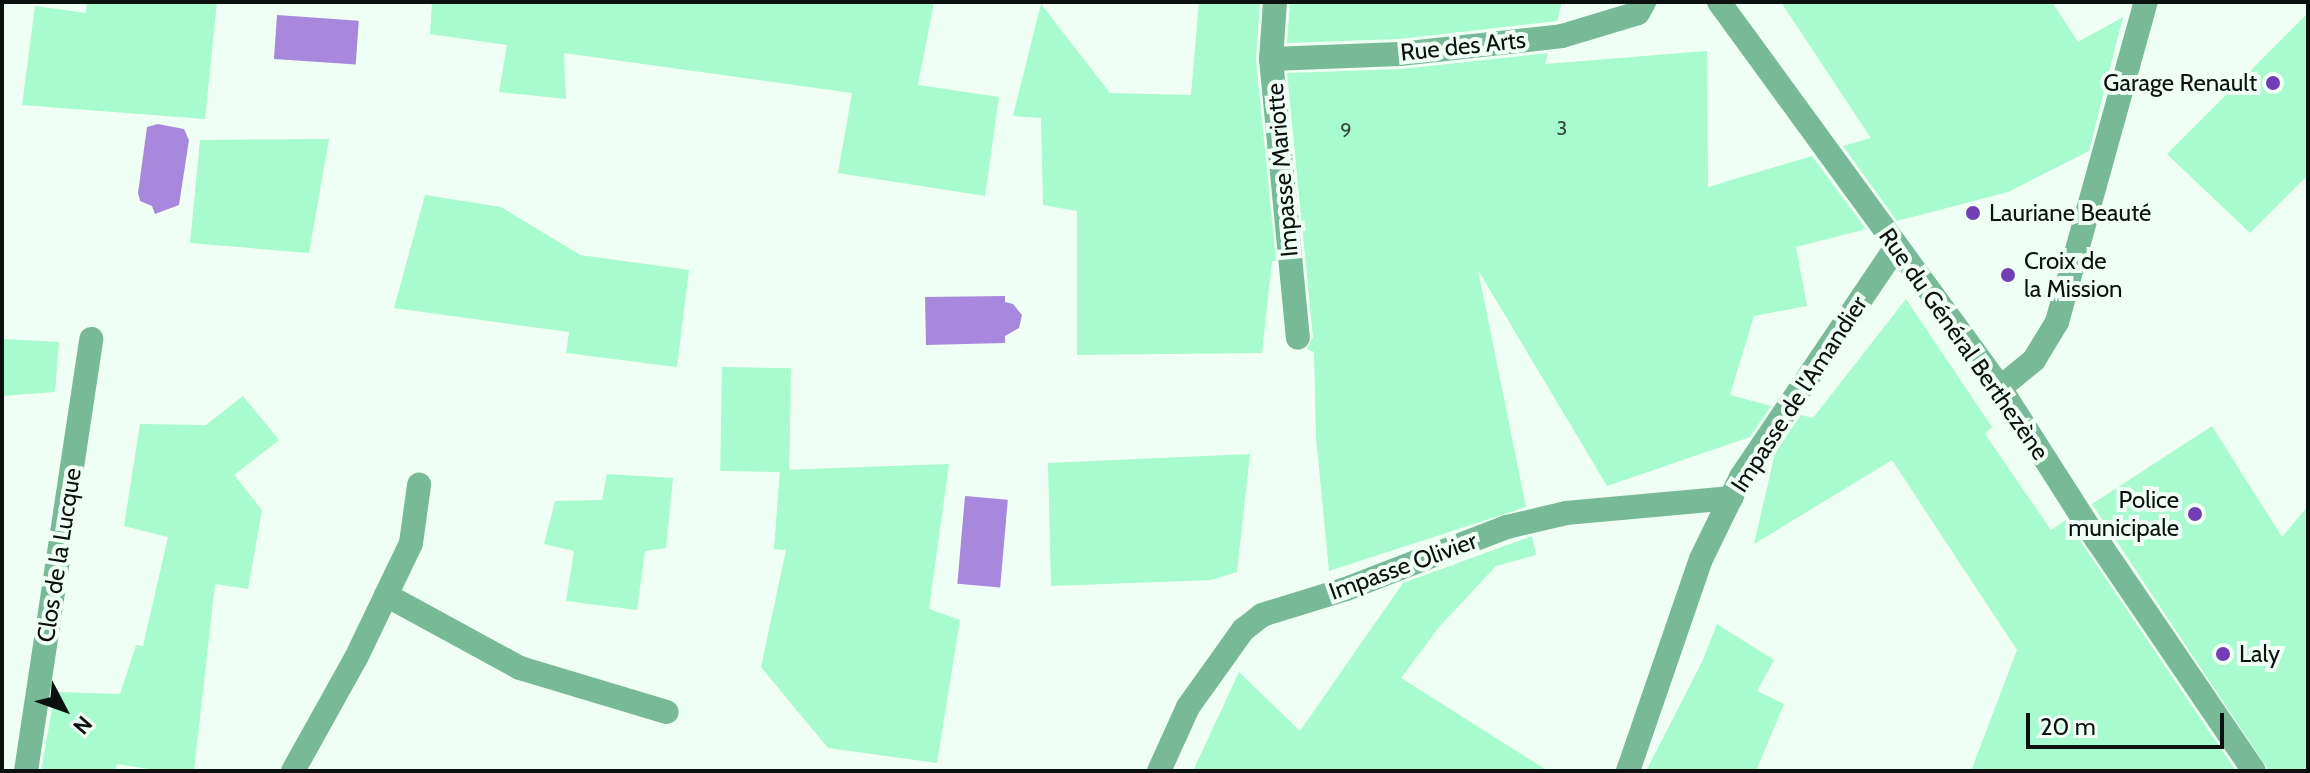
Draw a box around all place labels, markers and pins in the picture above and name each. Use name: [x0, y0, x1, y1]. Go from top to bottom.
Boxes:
place label: Garage Renault: [2103, 69, 2257, 97]
marker: Garage Renault: [2264, 74, 2282, 92]
place label: Lauriane Beauté: [1989, 199, 2151, 227]
marker: Lauriane Beauté: [1964, 204, 1982, 222]
place label: Croix de la Mission: [2024, 247, 2122, 303]
marker: Croix de la Mission: [1999, 266, 2017, 284]
place label: Police municipale: [2068, 486, 2179, 542]
marker: Police municipale: [2186, 505, 2204, 523]
place label: Laly: [2239, 640, 2280, 668]
marker: Laly: [2214, 645, 2232, 663]

